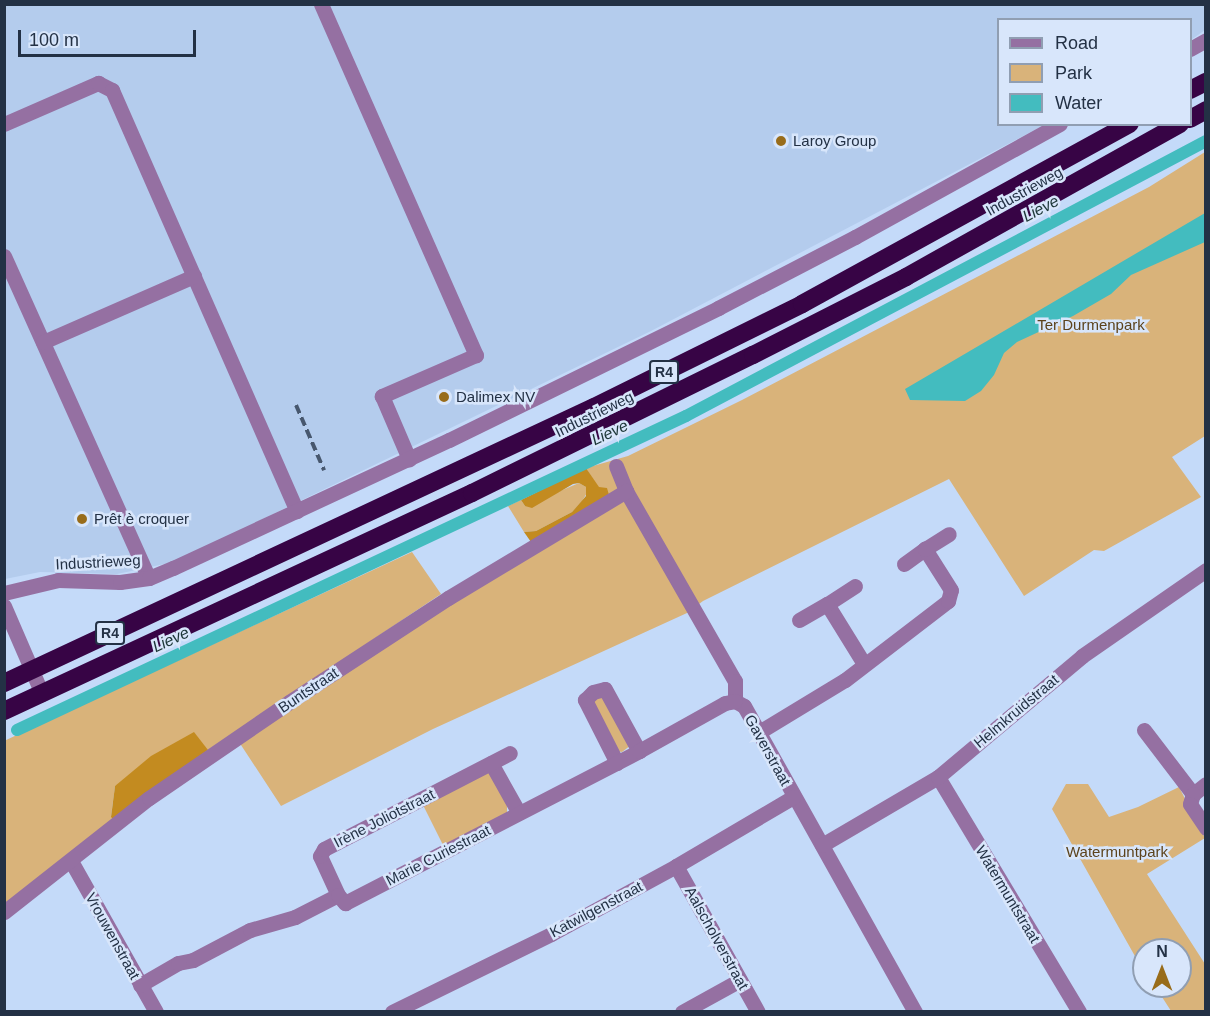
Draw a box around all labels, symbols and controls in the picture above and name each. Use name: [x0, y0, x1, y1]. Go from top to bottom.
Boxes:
scale bar: [21, 18, 200, 56]
legend: [997, 18, 1192, 126]
text: 100 m: [29, 30, 79, 50]
text: Road: [1055, 33, 1098, 53]
text: Park: [1055, 63, 1092, 83]
text: Water: [1055, 93, 1102, 113]
place label: Laroy Group: [793, 132, 876, 150]
marker: Laroy Group: [774, 134, 788, 148]
street label: Industrieweg: [982, 163, 1066, 219]
water label: Lieve: [1020, 192, 1062, 226]
park label: Ter Durmenpark: [1037, 316, 1145, 334]
road number: R4: [649, 361, 679, 383]
street label: Industrieweg: [552, 387, 636, 441]
place label: Dalimex NV: [456, 388, 535, 406]
marker: Dalimex NV: [437, 390, 451, 404]
water label: Lieve: [589, 416, 631, 450]
place label: Prêt è croquer: [94, 510, 189, 528]
marker: Prêt è croquer: [75, 512, 89, 526]
street label: Industrieweg: [55, 551, 141, 573]
road number: R4: [95, 622, 125, 644]
water label: Lieve: [150, 623, 192, 657]
street label: Buntstraat: [275, 663, 341, 717]
street label: Helmkruidstraat: [970, 670, 1062, 752]
street label: Gaverstraat: [741, 711, 795, 789]
street label: Irène Joliotstraat: [331, 785, 437, 851]
street label: Marie Curiestraat: [383, 821, 493, 889]
street label: Watermuntstraat: [972, 842, 1044, 946]
park label: Watermuntpark: [1066, 843, 1168, 861]
street label: Katwilgenstraat: [546, 877, 646, 941]
street label: Aalscholverstraat: [681, 883, 753, 993]
street label: Vrouwenstraat: [82, 890, 144, 982]
north arrow: [1132, 938, 1192, 998]
text: N: [1156, 943, 1168, 960]

